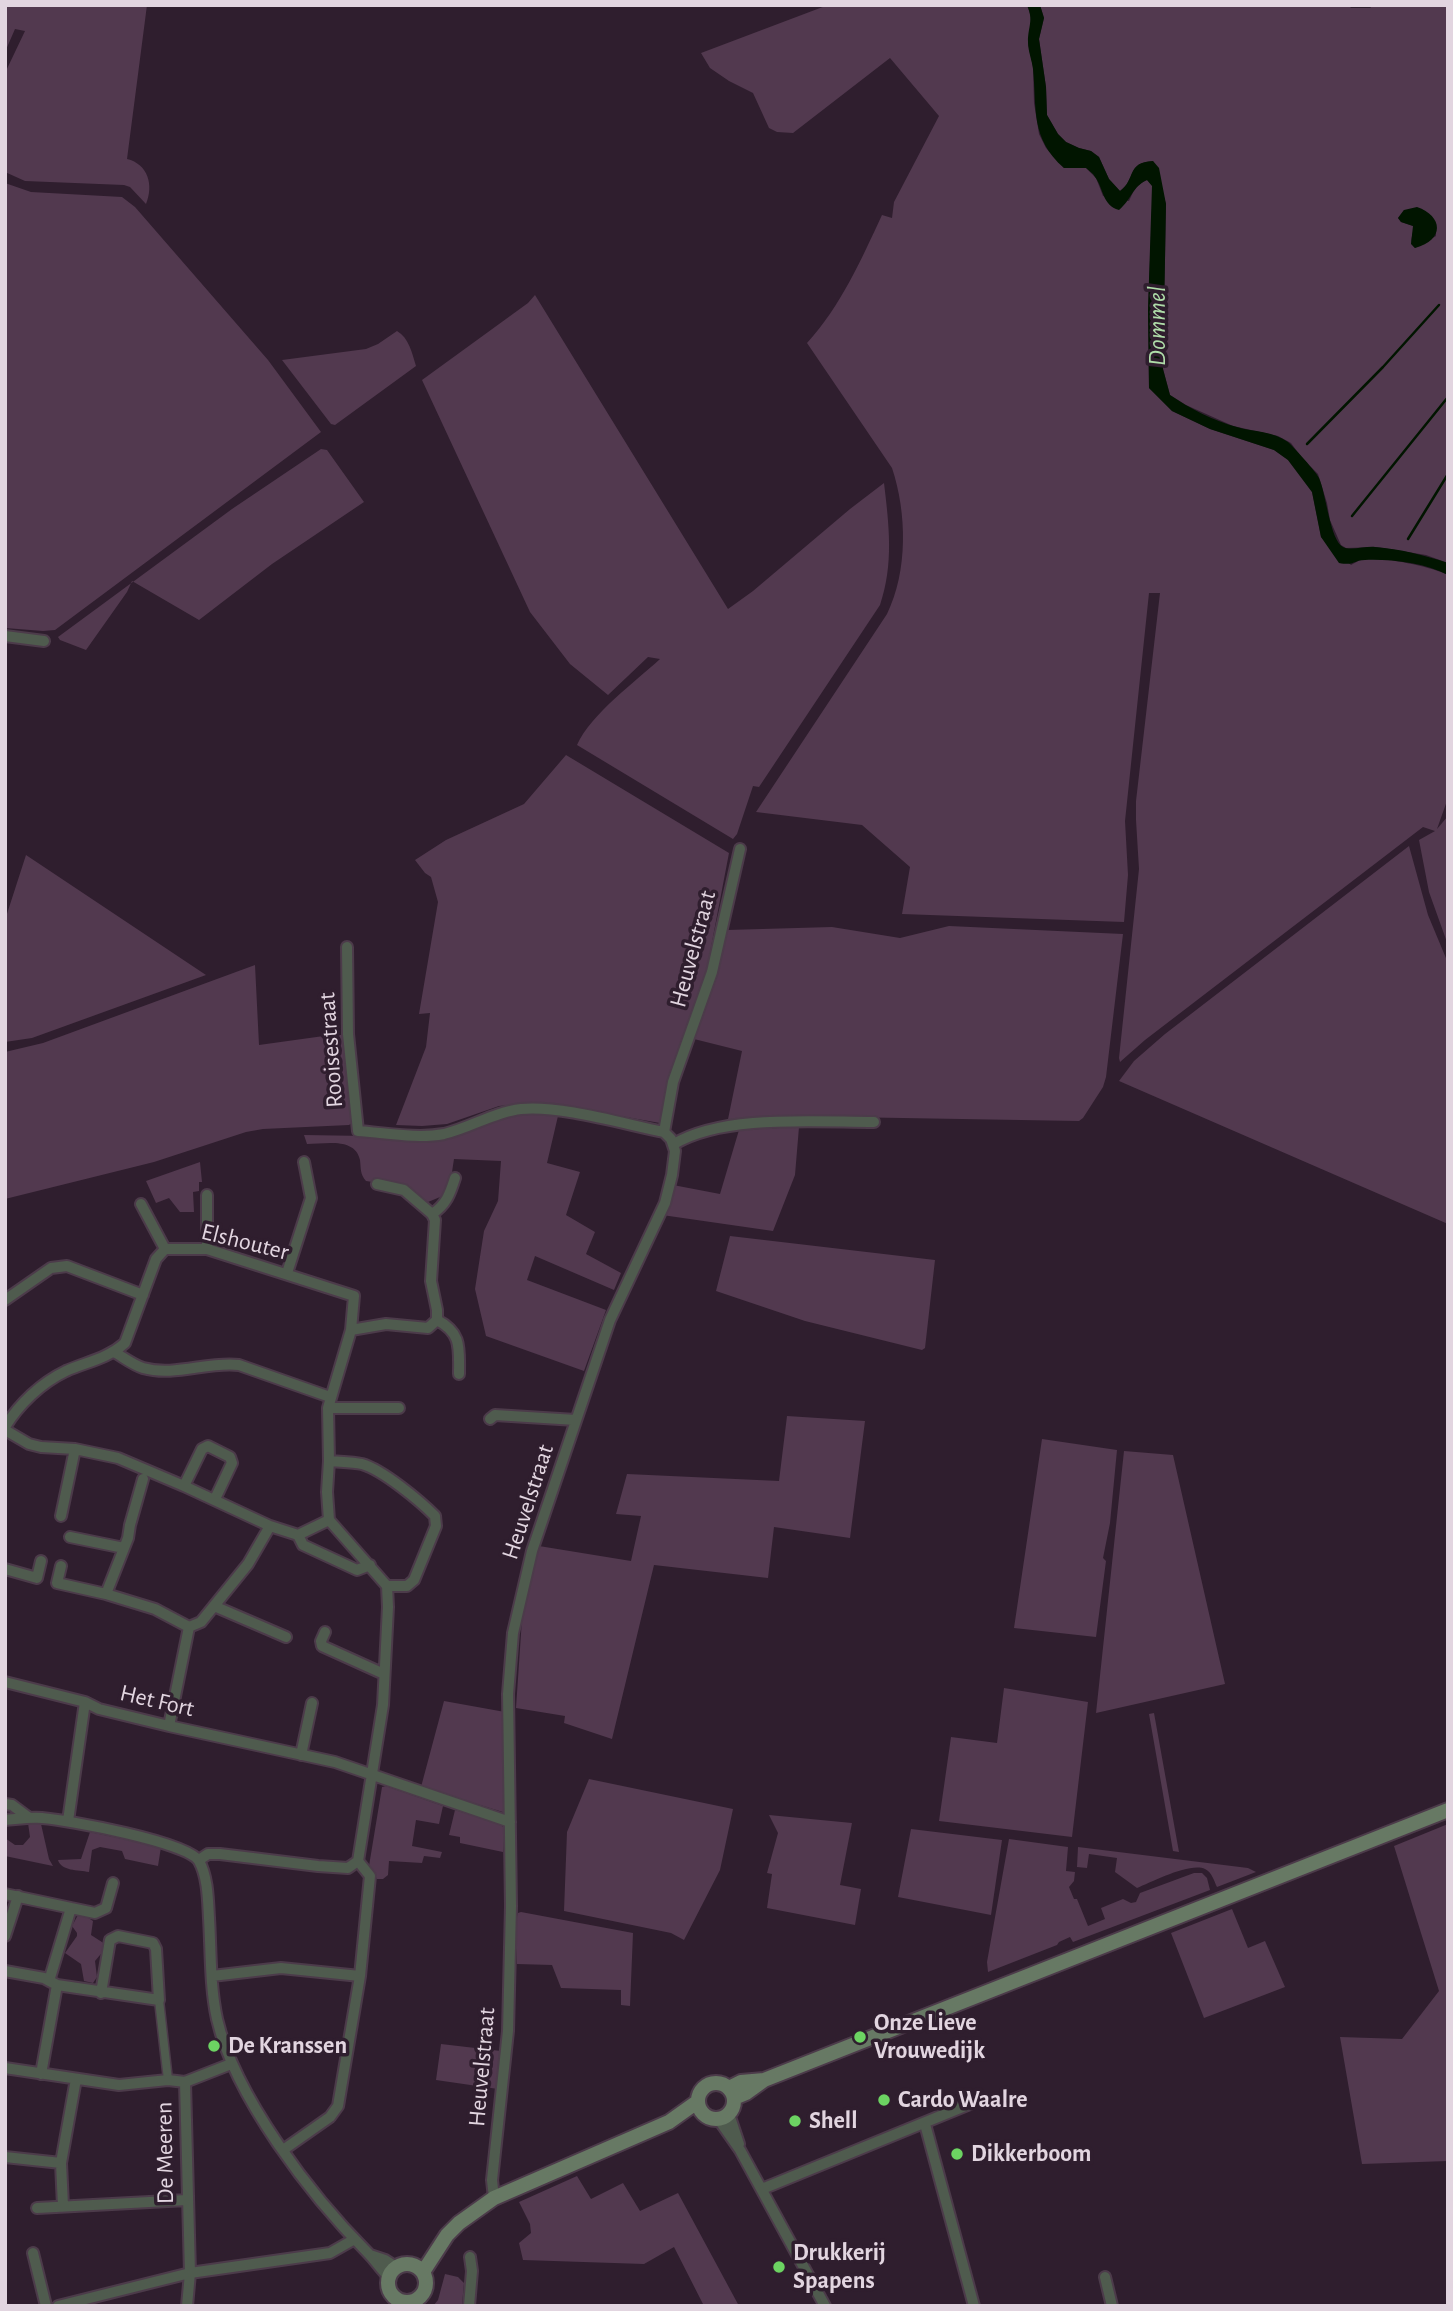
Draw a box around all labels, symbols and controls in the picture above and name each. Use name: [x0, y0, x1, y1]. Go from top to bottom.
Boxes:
water label: Dommel: [1141, 286, 1173, 366]
street label: Heuvelstraat: [664, 888, 722, 1010]
street label: Rooisestraat: [313, 991, 349, 1109]
street label: Elshouter: [198, 1217, 292, 1267]
street label: Heuvelstraat: [496, 1441, 560, 1563]
street label: Het Fort: [117, 1679, 197, 1723]
street label: Heuvelstraat: [462, 2006, 502, 2128]
place label: Onze Lieve Vrouwedijk: [874, 2009, 985, 2065]
marker: Onze Lieve Vrouwedijk: [852, 2029, 868, 2045]
place label: De Kranssen: [228, 2032, 347, 2060]
marker: De Kranssen: [206, 2038, 222, 2054]
place label: Cardo Waalre: [898, 2086, 1028, 2114]
marker: Cardo Waalre: [876, 2092, 892, 2108]
street label: De Meeren: [150, 2102, 180, 2204]
place label: Shell: [809, 2107, 857, 2135]
marker: Shell: [787, 2113, 803, 2129]
place label: Dikkerboom: [971, 2140, 1091, 2168]
marker: Dikkerboom: [949, 2146, 965, 2162]
place label: Drukkerij Spapens: [793, 2239, 886, 2295]
marker: Drukkerij Spapens: [771, 2259, 787, 2275]

